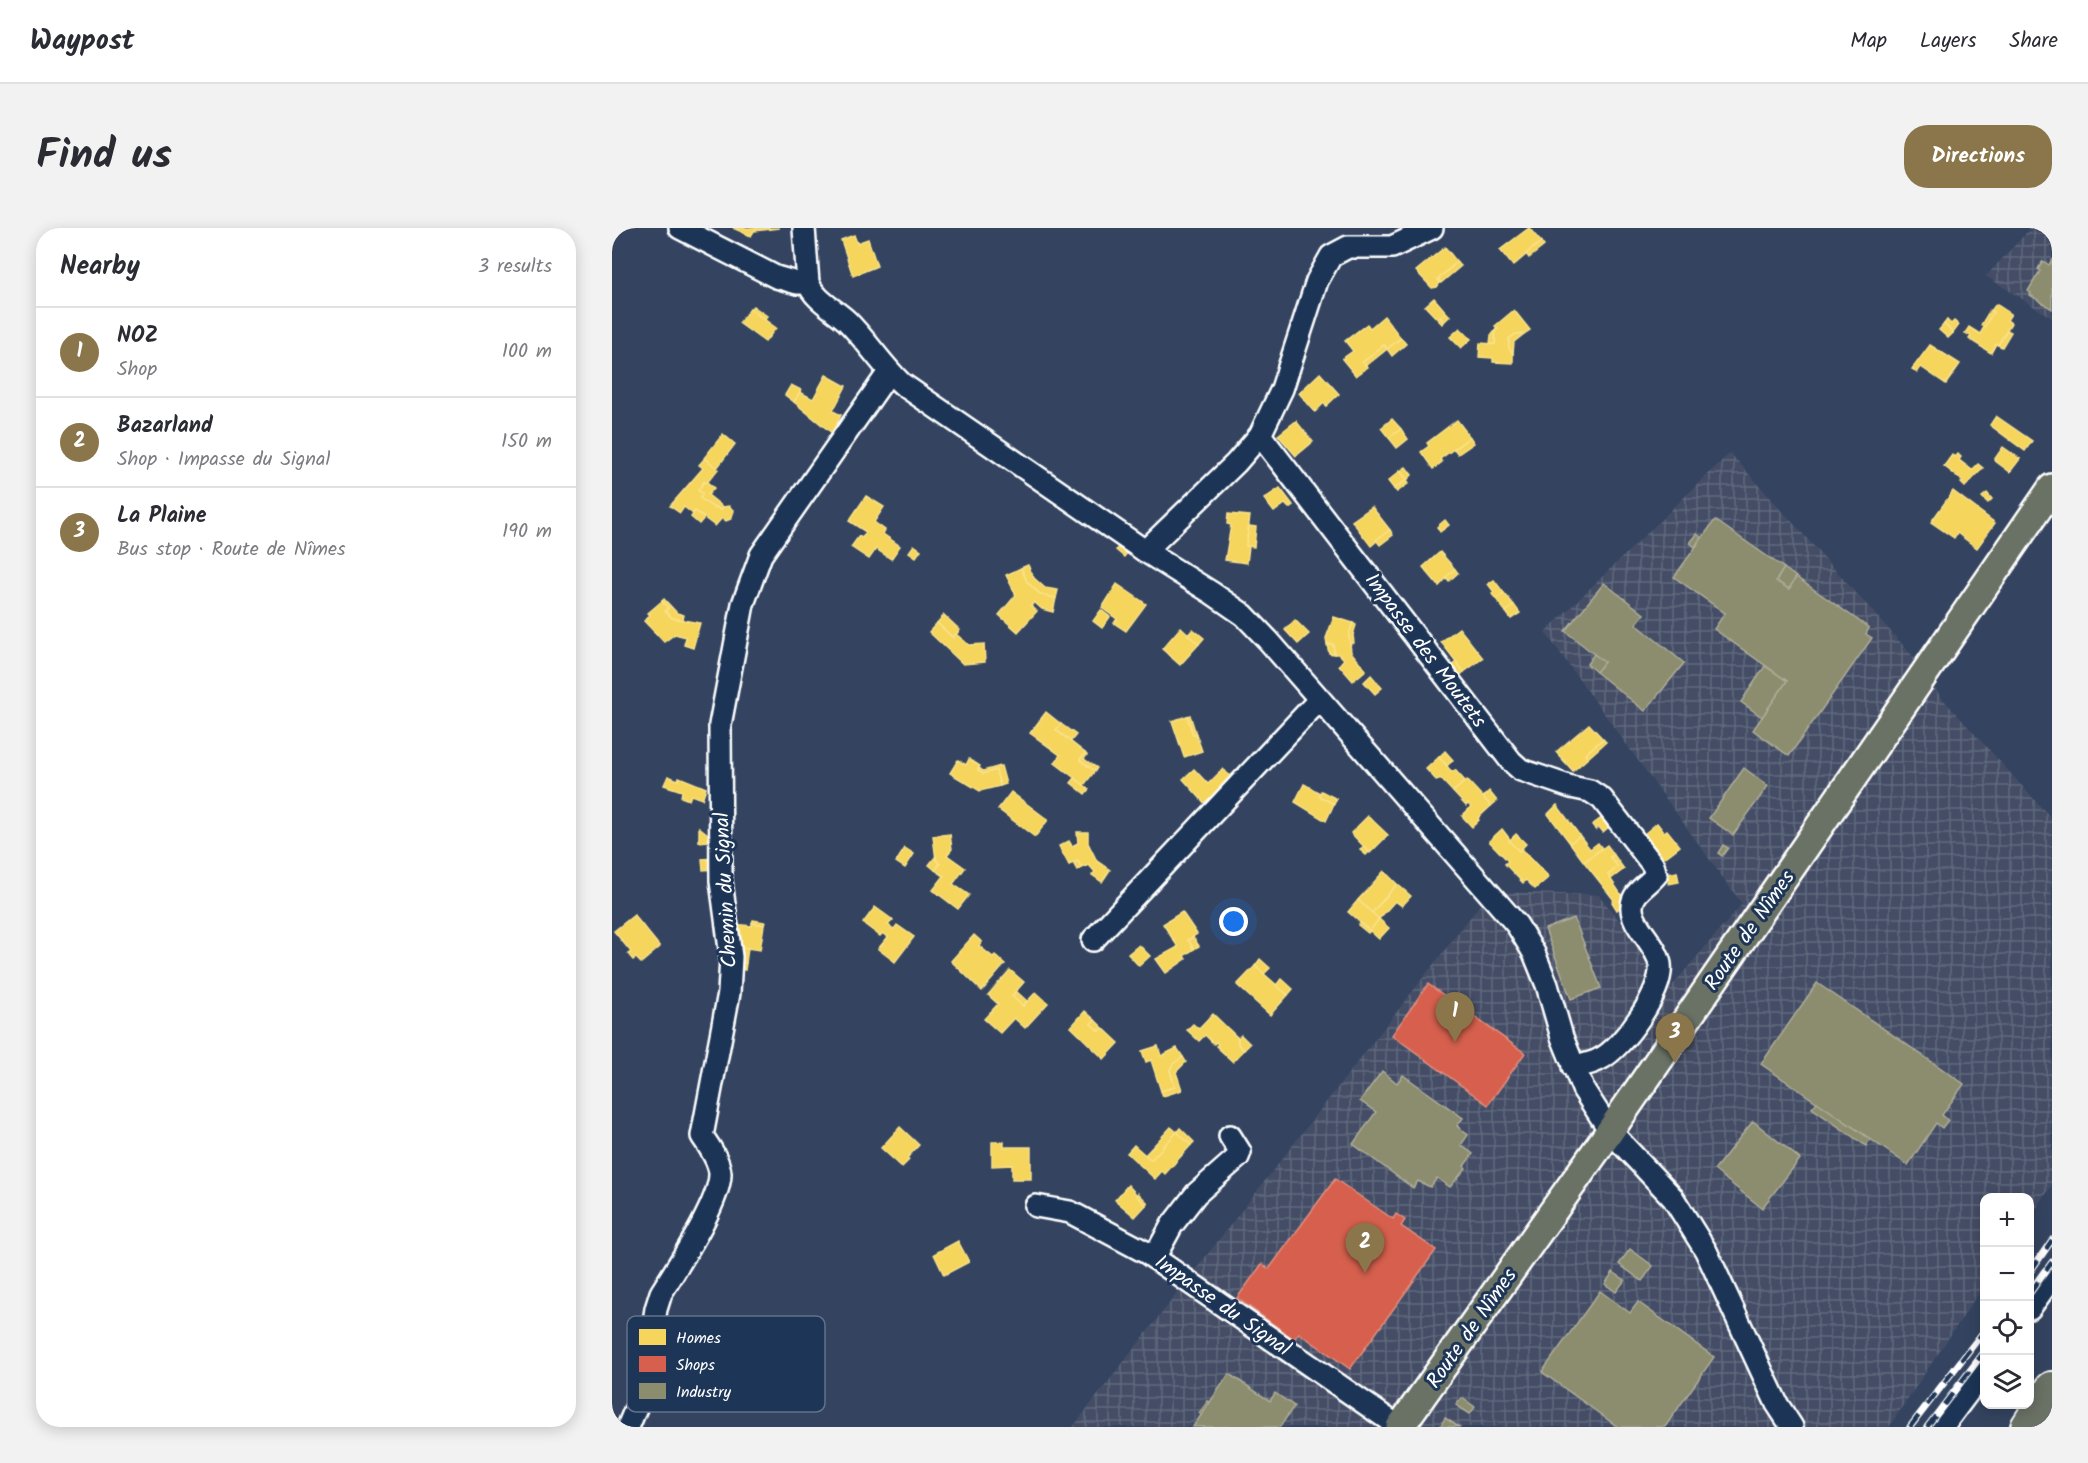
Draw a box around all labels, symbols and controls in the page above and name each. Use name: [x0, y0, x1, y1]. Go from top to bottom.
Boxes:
text: Waypost: [30, 19, 134, 64]
text: Map: [1850, 25, 1887, 58]
text: Layers: [1920, 25, 1976, 58]
text: Share: [2009, 25, 2058, 58]
text: Find us: [36, 123, 172, 190]
button: Directions: [1904, 125, 2052, 188]
text: Nearby: [60, 246, 140, 288]
text: 3 results: [478, 251, 552, 283]
text: NOZ: [117, 319, 159, 354]
text: 1: [76, 336, 83, 368]
text: 100 m: [502, 336, 552, 368]
text: Shop: [117, 354, 157, 386]
text: Bazarland: [117, 409, 213, 444]
text: 2: [74, 426, 85, 458]
text: 150 m: [501, 426, 552, 458]
text: Shop · Impasse du Signal: [117, 444, 330, 476]
text: La Plaine: [117, 499, 207, 534]
text: 3: [74, 516, 85, 548]
text: 190 m: [502, 516, 552, 548]
text: Bus stop · Route de Nîmes: [117, 534, 345, 566]
street label: Impasse des Moutets: [1355, 566, 1494, 736]
street label: Chemin du Signal: [706, 811, 747, 969]
street label: Route de Nîmes: [1696, 864, 1804, 998]
your location: [1219, 907, 1248, 936]
pin: 1: [1436, 992, 1474, 1042]
pin: 3: [1656, 1014, 1694, 1063]
map controls: [1980, 1193, 2034, 1409]
button: +: [1980, 1193, 2034, 1247]
pin: 2: [1346, 1224, 1384, 1273]
street label: Impasse du Signal: [1147, 1247, 1297, 1366]
button: −: [1980, 1247, 2034, 1301]
street label: Route de Nîmes: [1418, 1262, 1526, 1396]
button: locate: [1980, 1301, 2034, 1355]
legend: [627, 1316, 825, 1412]
text: Homes: [676, 1326, 721, 1351]
text: Shops: [676, 1353, 715, 1378]
button: layers: [1980, 1355, 2034, 1409]
text: Industry: [676, 1380, 731, 1405]

